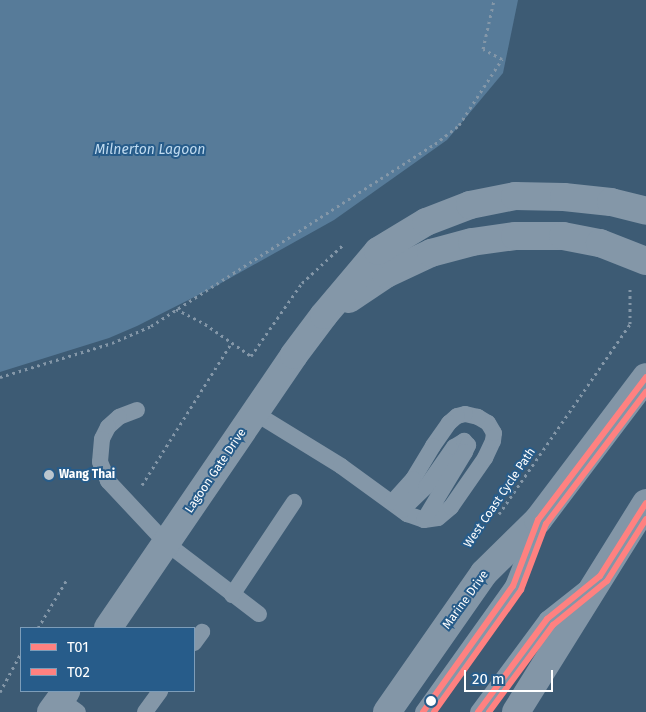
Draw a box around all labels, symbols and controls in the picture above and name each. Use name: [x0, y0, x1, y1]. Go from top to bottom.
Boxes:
water label: Milnerton Lagoon: [95, 142, 205, 158]
street label: Lagoon Gate Drive: [182, 426, 250, 516]
street label: West Coast Cycle Path: [461, 445, 539, 551]
place label: Wang Thai: [59, 468, 115, 482]
marker: Wang Thai: [43, 469, 55, 481]
street label: Marine Drive: [440, 568, 492, 632]
legend: [20, 627, 195, 692]
text: T01: [67, 638, 89, 656]
scale bar: [466, 660, 555, 692]
text: T02: [67, 663, 90, 681]
text: 20 m: [472, 670, 505, 688]
unlabelled marker: [426, 696, 436, 706]

